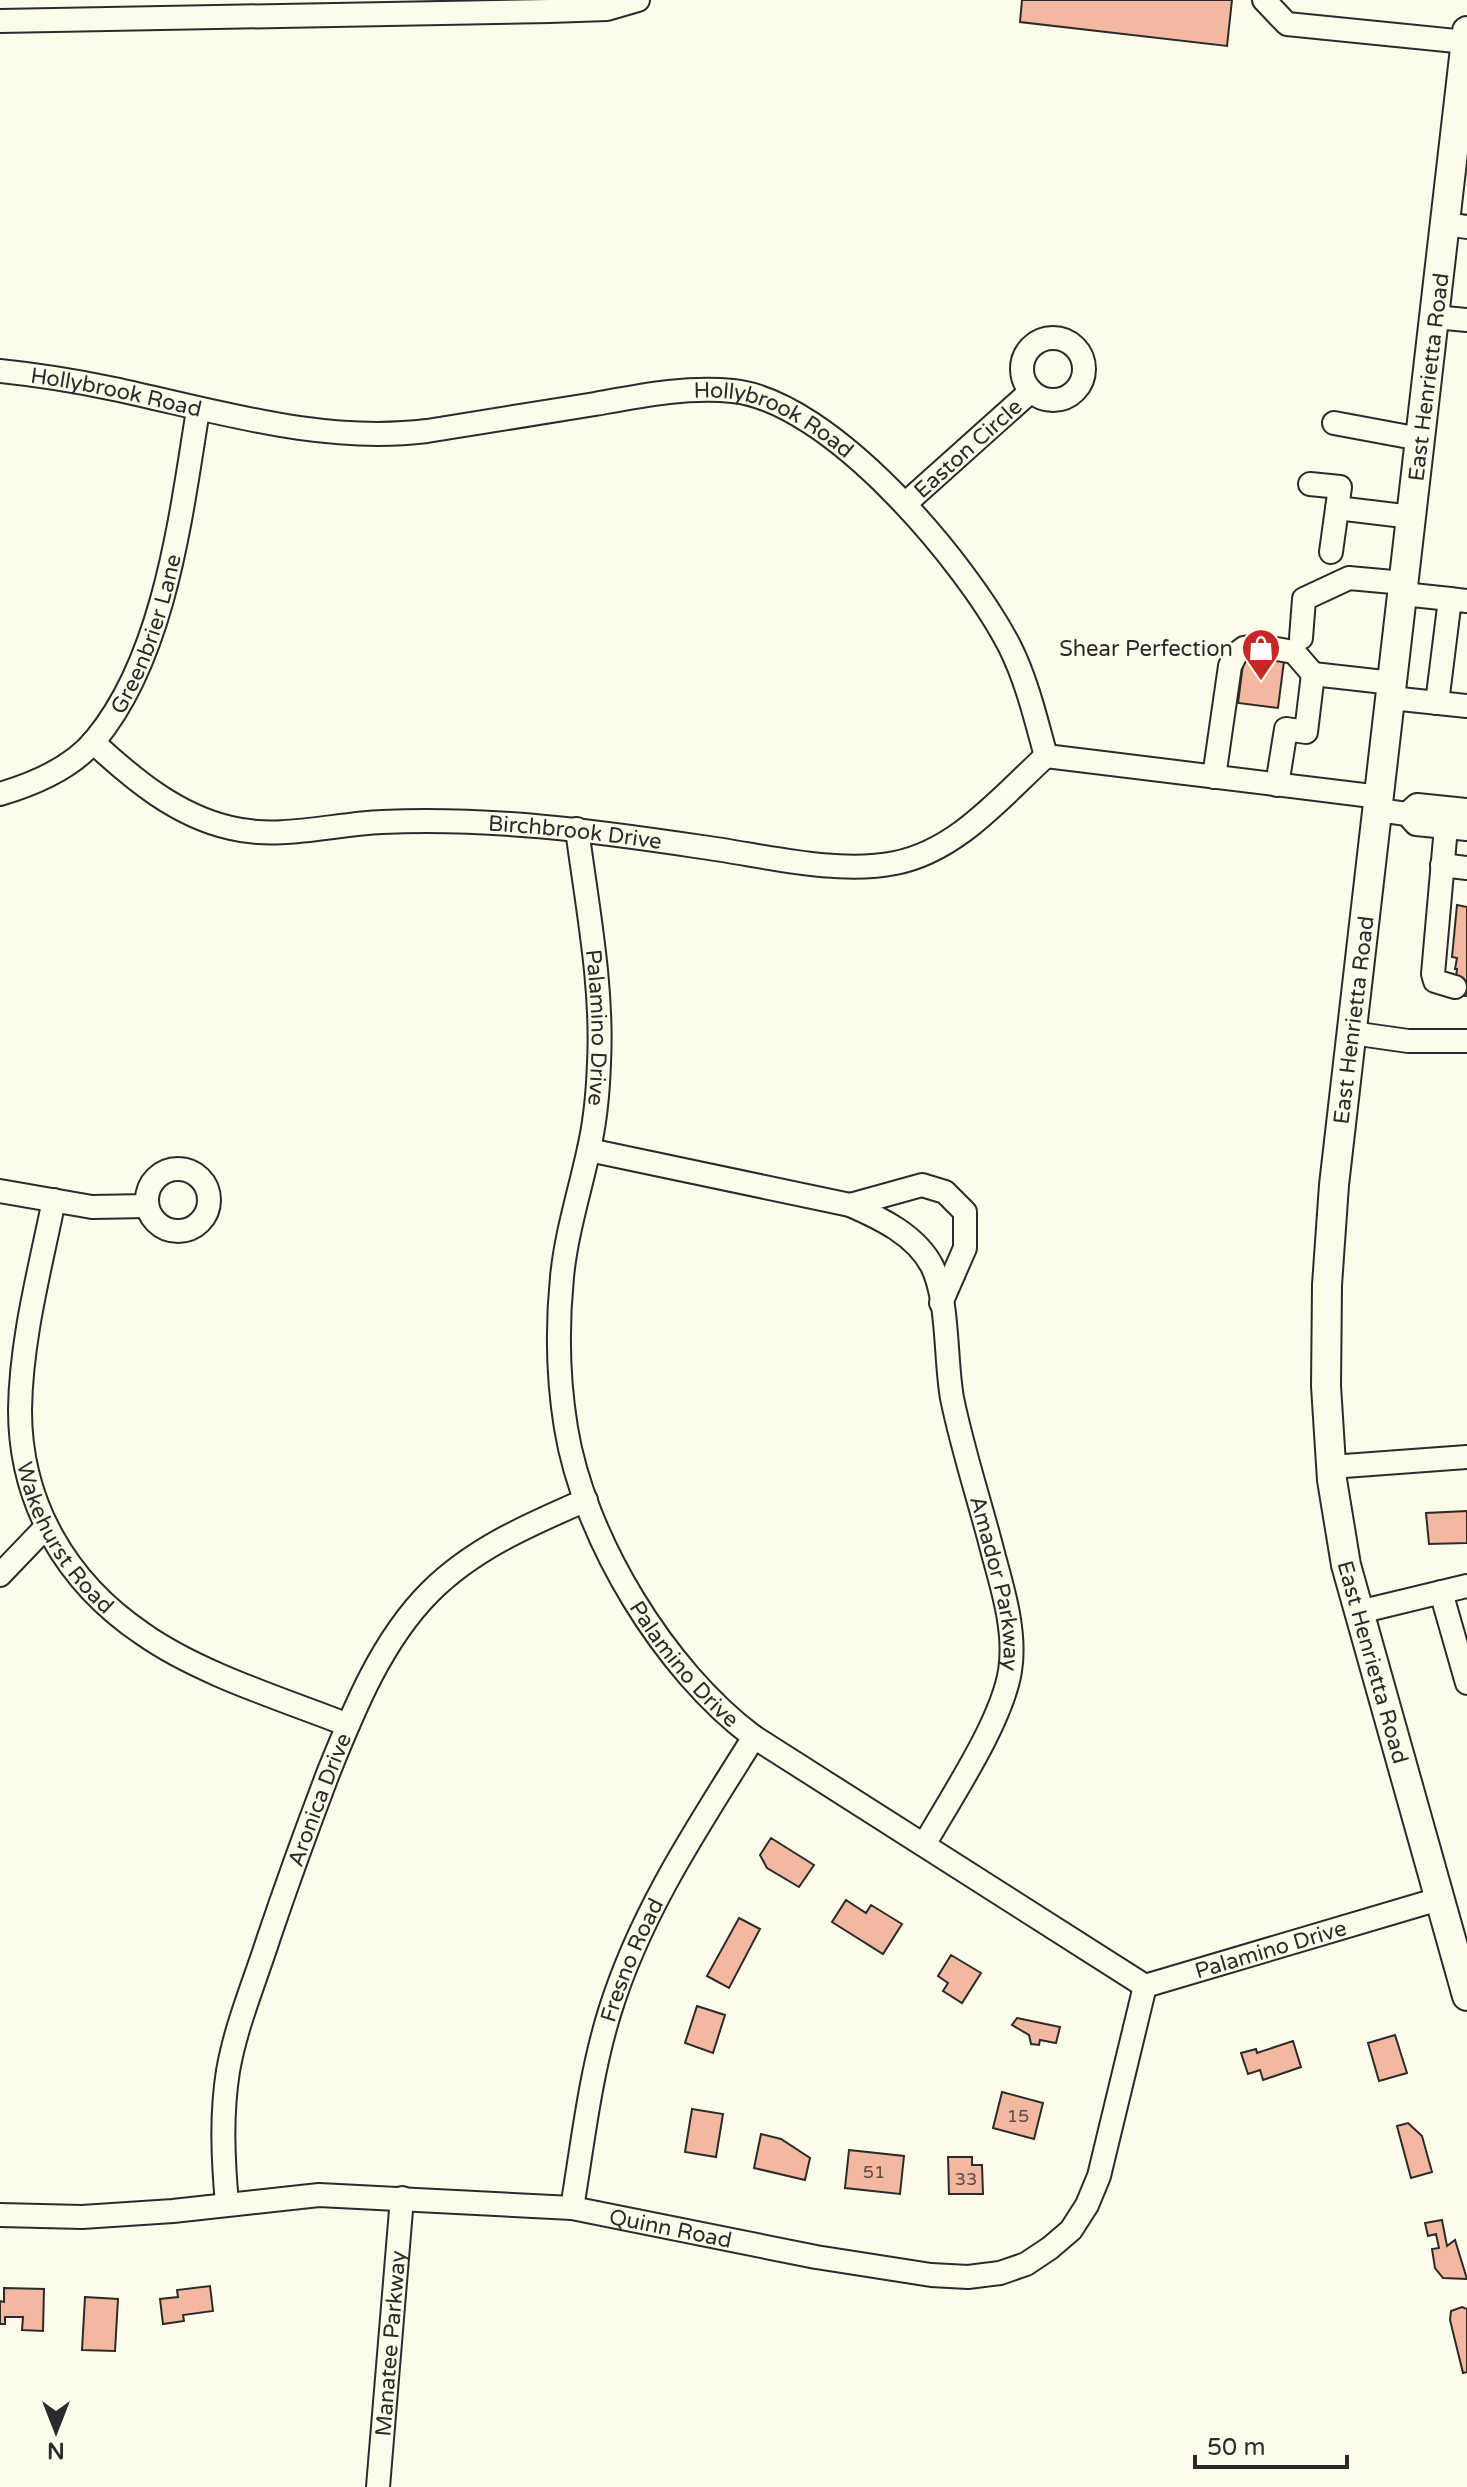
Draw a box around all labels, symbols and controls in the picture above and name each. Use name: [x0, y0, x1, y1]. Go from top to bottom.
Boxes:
street label: East Henrietta Road: [1403, 272, 1455, 483]
street label: Hollybrook Road: [29, 363, 204, 423]
street label: Hollybrook Road: [693, 378, 858, 464]
street label: Easton Circle: [909, 394, 1028, 504]
street label: Greenbrier Lane: [105, 552, 187, 719]
shop icon: Shear Perfection: [1240, 627, 1282, 682]
place label: Shear Perfection: [1059, 636, 1233, 662]
street label: Birchbrook Drive: [487, 811, 663, 855]
street label: East Henrietta Road: [1328, 915, 1380, 1126]
street label: Palamino Drive: [580, 948, 612, 1107]
street label: Wakehurst Road: [11, 1459, 119, 1619]
street label: Amador Parkway: [964, 1493, 1024, 1672]
street label: East Henrietta Road: [1331, 1558, 1413, 1767]
street label: Palamino Drive: [624, 1596, 744, 1733]
street label: Aronica Drive: [283, 1729, 357, 1870]
street label: Fresno Road: [595, 1894, 669, 2025]
street label: Palamino Drive: [1192, 1915, 1350, 1985]
house number: 15: [1007, 2105, 1029, 2127]
house number: 51: [863, 2161, 885, 2183]
house number: 33: [955, 2168, 977, 2190]
street label: Quinn Road: [607, 2204, 734, 2254]
street label: Manatee Parkway: [370, 2249, 412, 2438]
north arrow: [16, 2391, 96, 2471]
scale bar: [1195, 2419, 1347, 2469]
text: 50 m: [1207, 2433, 1265, 2462]
text: N: [47, 2437, 65, 2463]

